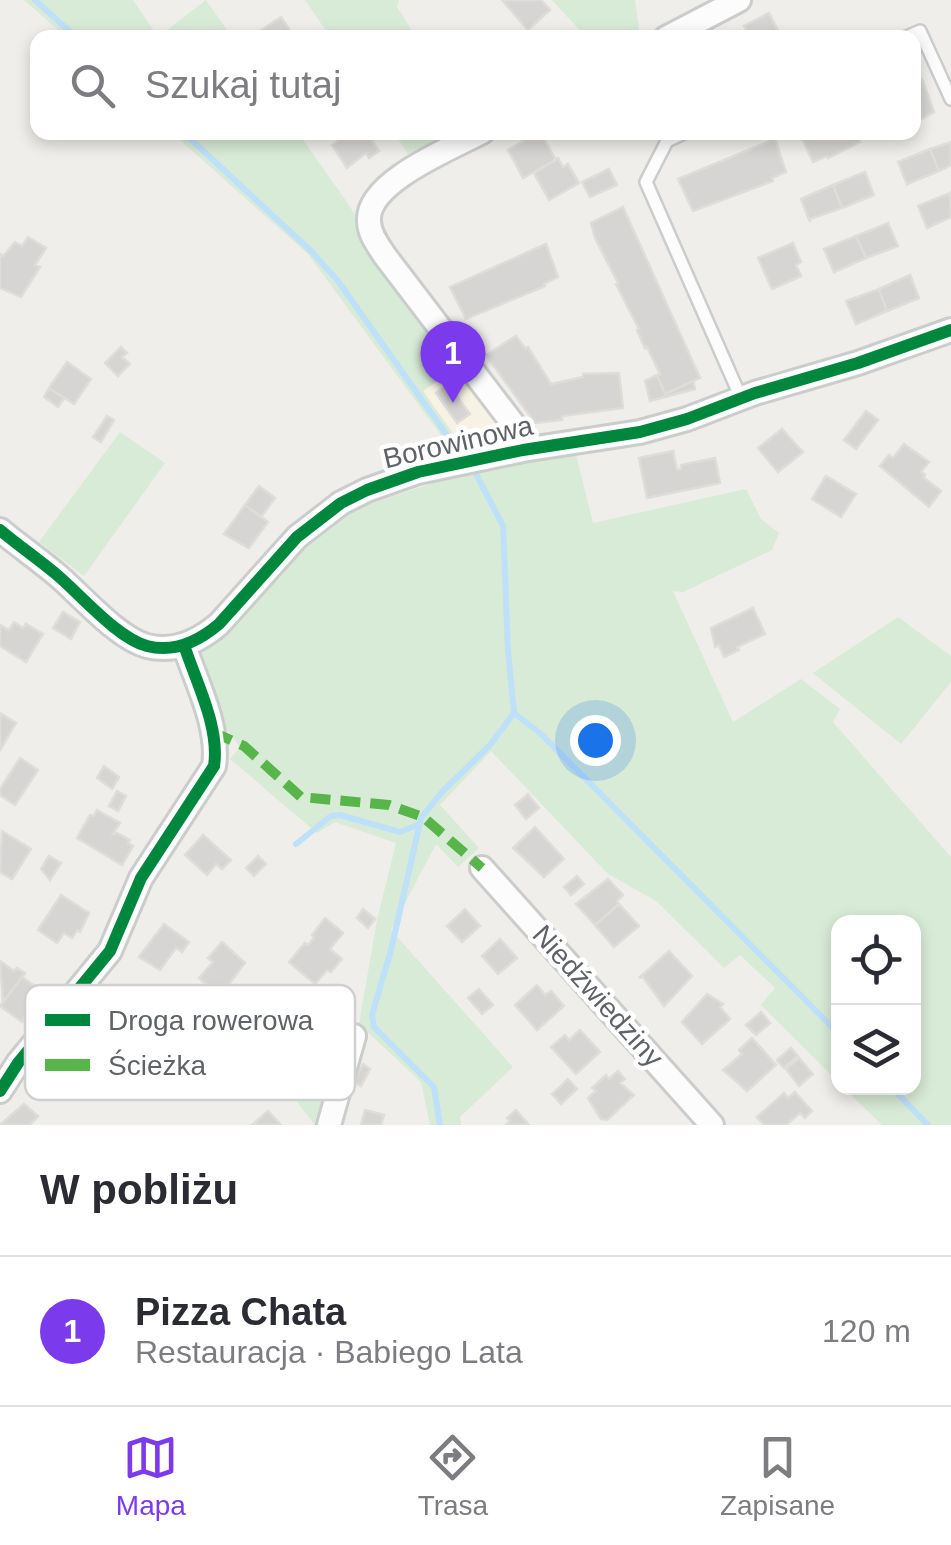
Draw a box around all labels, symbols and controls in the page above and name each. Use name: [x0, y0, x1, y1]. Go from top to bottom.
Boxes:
search box: [30, 30, 921, 140]
icon: search: [65, 58, 120, 113]
text: Szukaj tutaj: [145, 64, 341, 106]
pin: 1: [420, 320, 486, 403]
street label: Borowinowa: [380, 410, 536, 474]
your location: [570, 715, 621, 766]
map controls: [831, 915, 921, 1095]
button: locate: [831, 915, 921, 1005]
street label: Niedźwiedziny: [527, 919, 669, 1073]
legend: [25, 985, 355, 1100]
text: Droga rowerowa: [108, 1005, 314, 1036]
button: layers: [831, 1005, 921, 1095]
text: Ścieżka: [108, 1049, 206, 1081]
text: W pobliżu: [40, 1166, 238, 1213]
text: Pizza Chata: [135, 1291, 346, 1333]
text: 1: [64, 1313, 81, 1349]
text: 120 m: [822, 1313, 911, 1349]
text: Restauracja · Babiego Lata: [135, 1334, 523, 1370]
tab: Mapa: [116, 1430, 186, 1522]
tab: Trasa: [418, 1430, 488, 1522]
tab: Zapisane: [720, 1430, 835, 1522]

